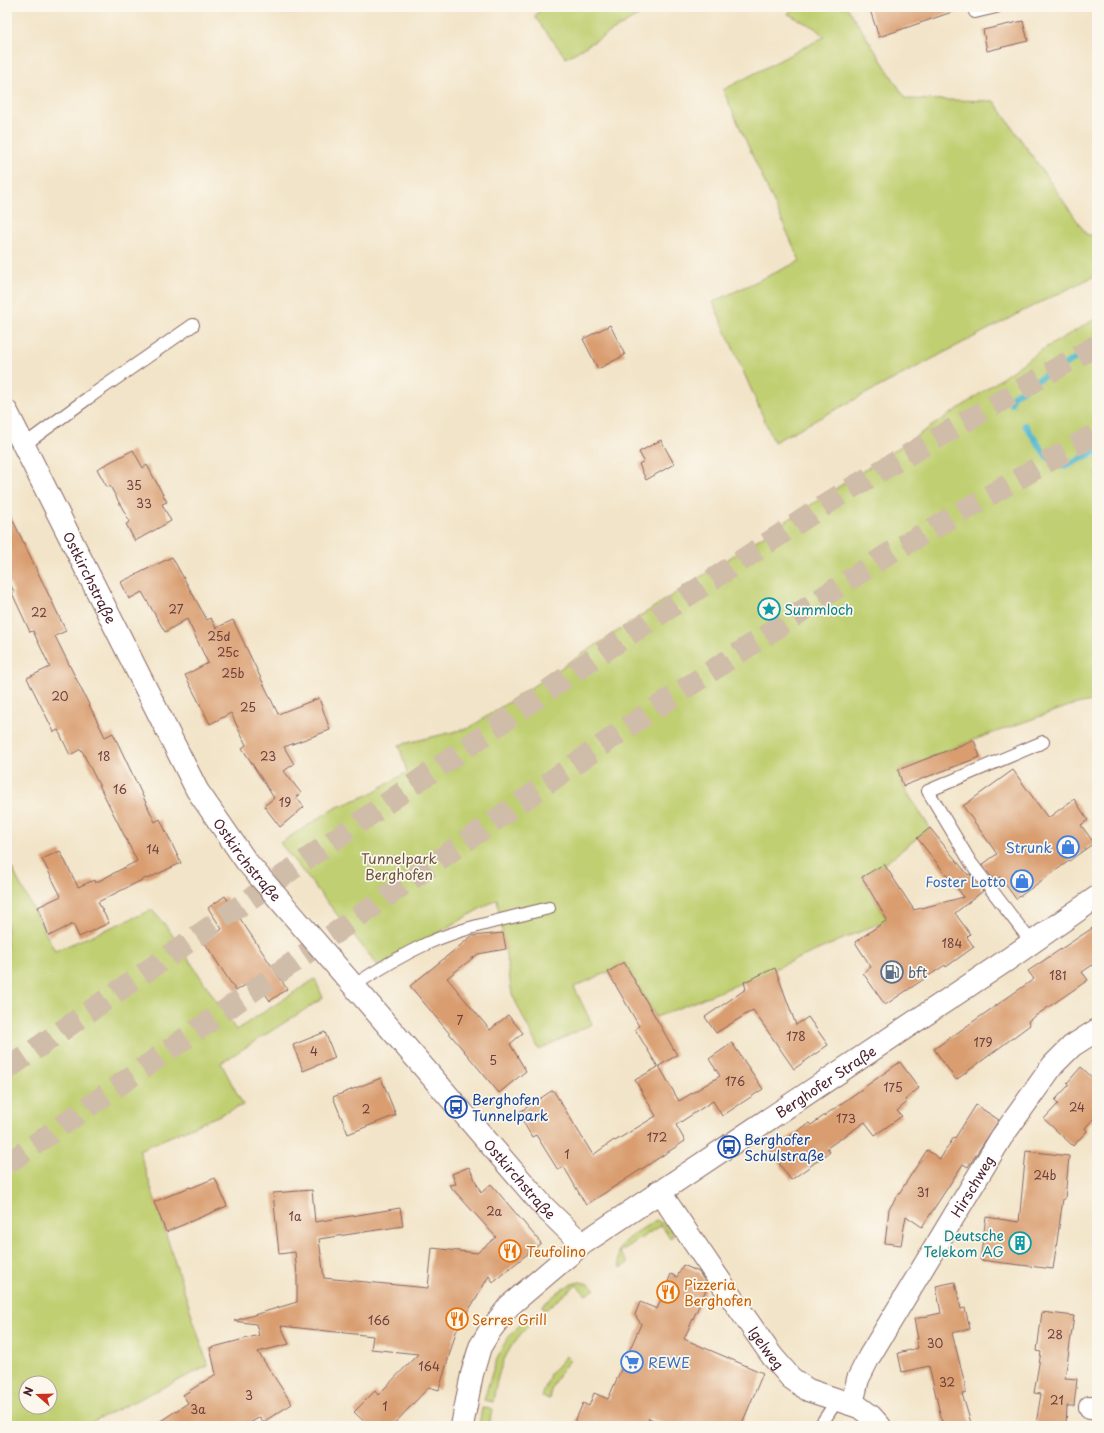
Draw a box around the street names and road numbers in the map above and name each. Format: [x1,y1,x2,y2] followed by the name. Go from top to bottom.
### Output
[58,528,122,627] street label: Ostkirchstraße
[209,813,287,906] street label: Ostkirchstraße
[771,1040,880,1123] street label: Berghofer Straße
[479,1134,561,1224] street label: Ostkirchstraße
[945,1151,999,1221] street label: Hirschweg
[744,1322,789,1374] street label: Igelweg

